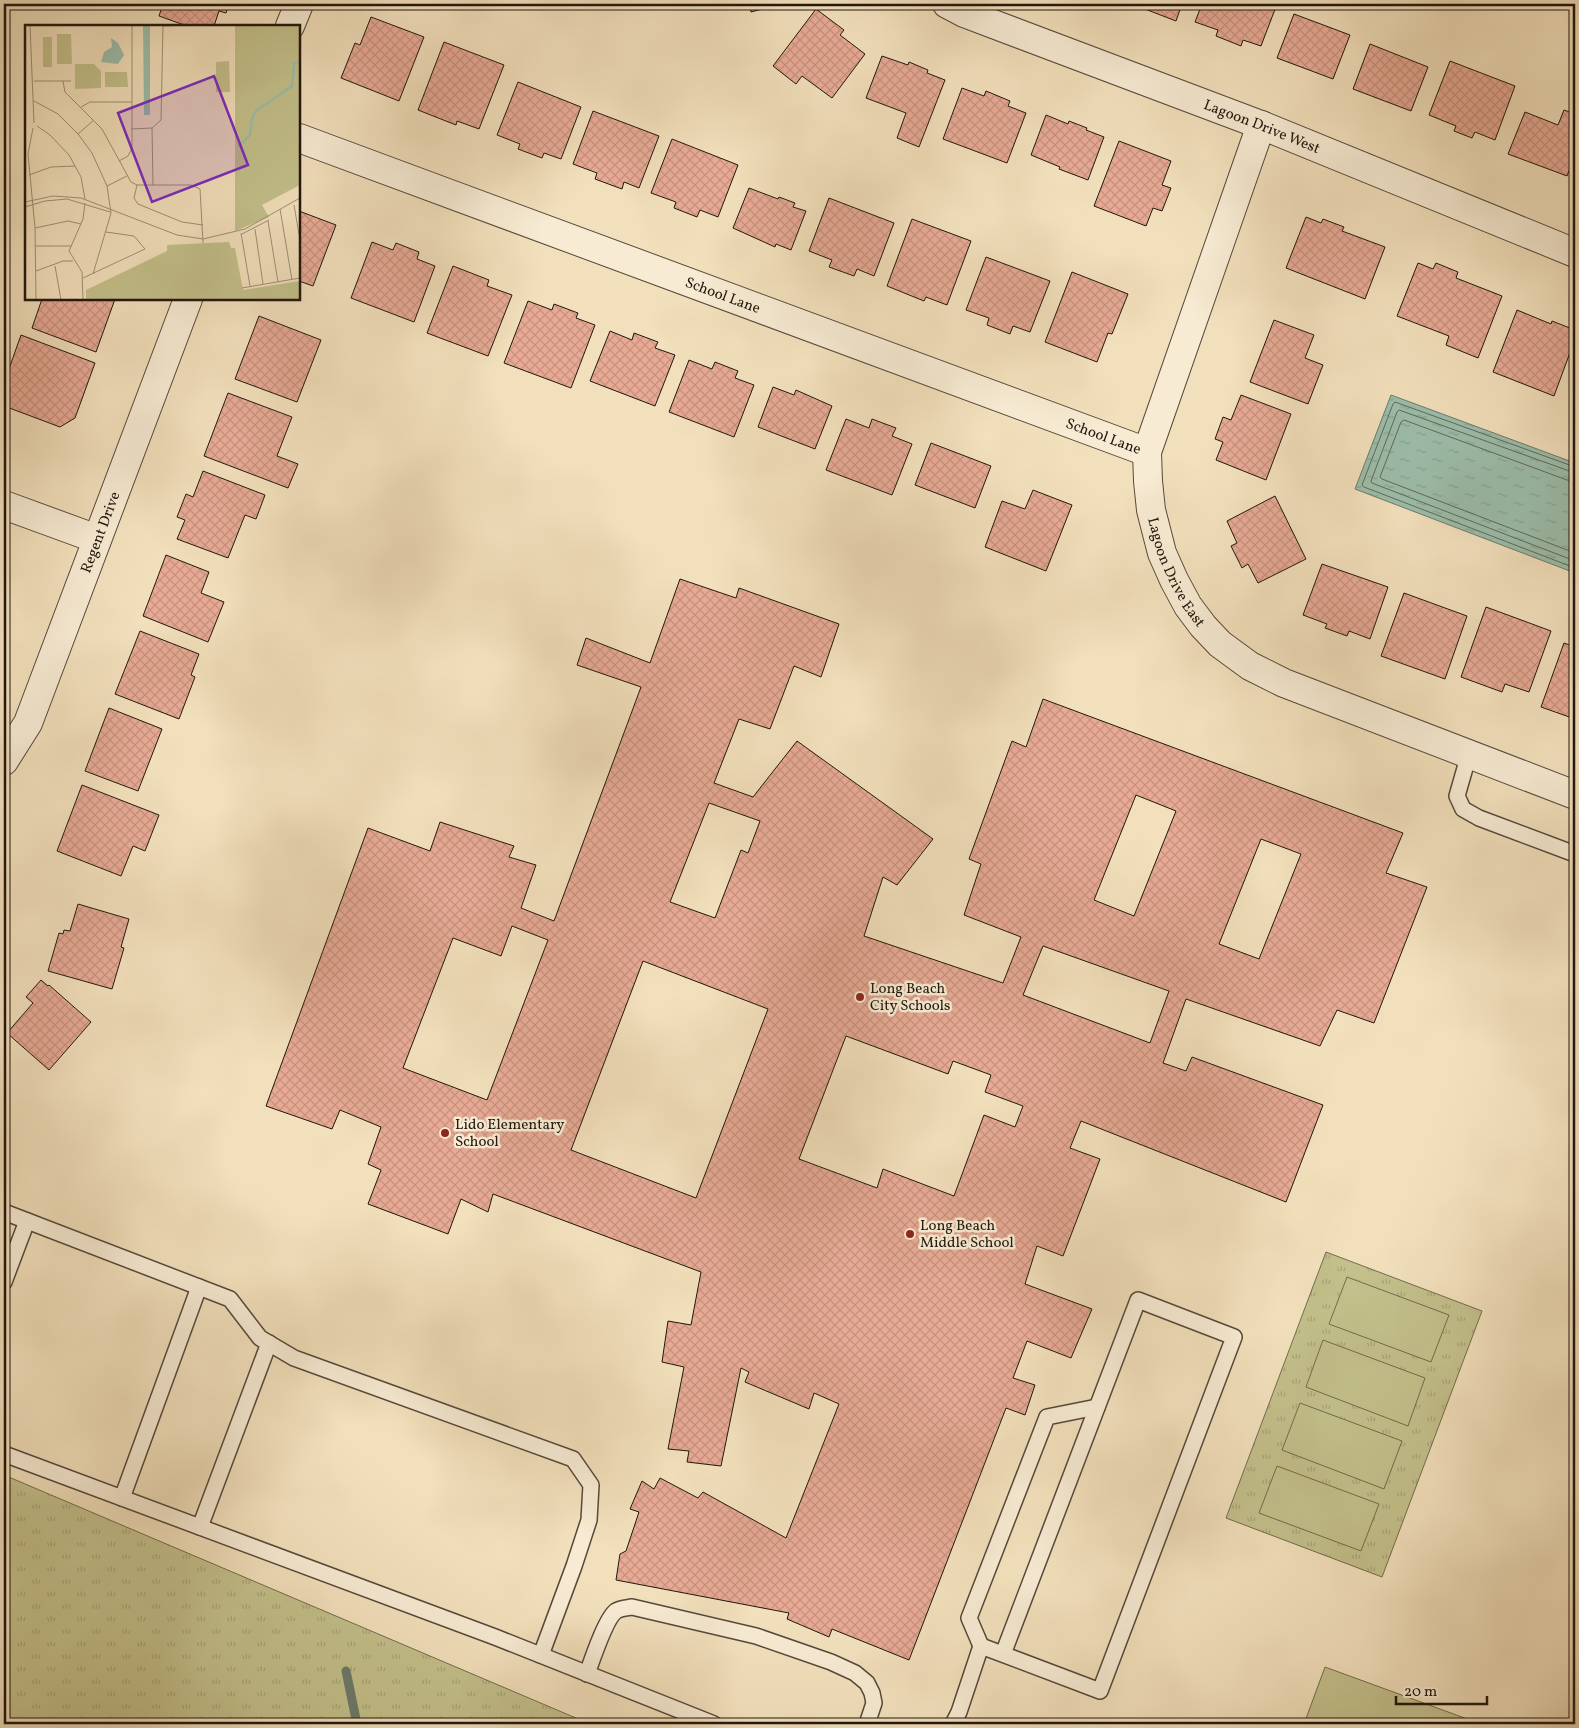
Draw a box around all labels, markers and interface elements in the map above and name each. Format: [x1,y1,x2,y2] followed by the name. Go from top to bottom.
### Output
[25,25,300,300] inset map
[1200,95,1323,160] street label: Lagoon Drive West
[682,273,763,320] street label: School Lane
[1062,414,1144,461] street label: School Lane
[76,489,126,576] street label: Regent Drive
[1141,515,1209,632] street label: Lagoon Drive East
[870,979,951,1017] place label: Long Beach City Schools
[854,991,866,1003] marker: Long Beach City Schools
[455,1115,564,1153] place label: Lido Elementary School
[439,1127,451,1139] marker: Lido Elementary School
[920,1216,1014,1254] place label: Long Beach Middle School
[904,1228,916,1240] marker: Long Beach Middle School
[1396,1673,1488,1705] scale bar
[1404,1682,1437,1703] text: 20 m

